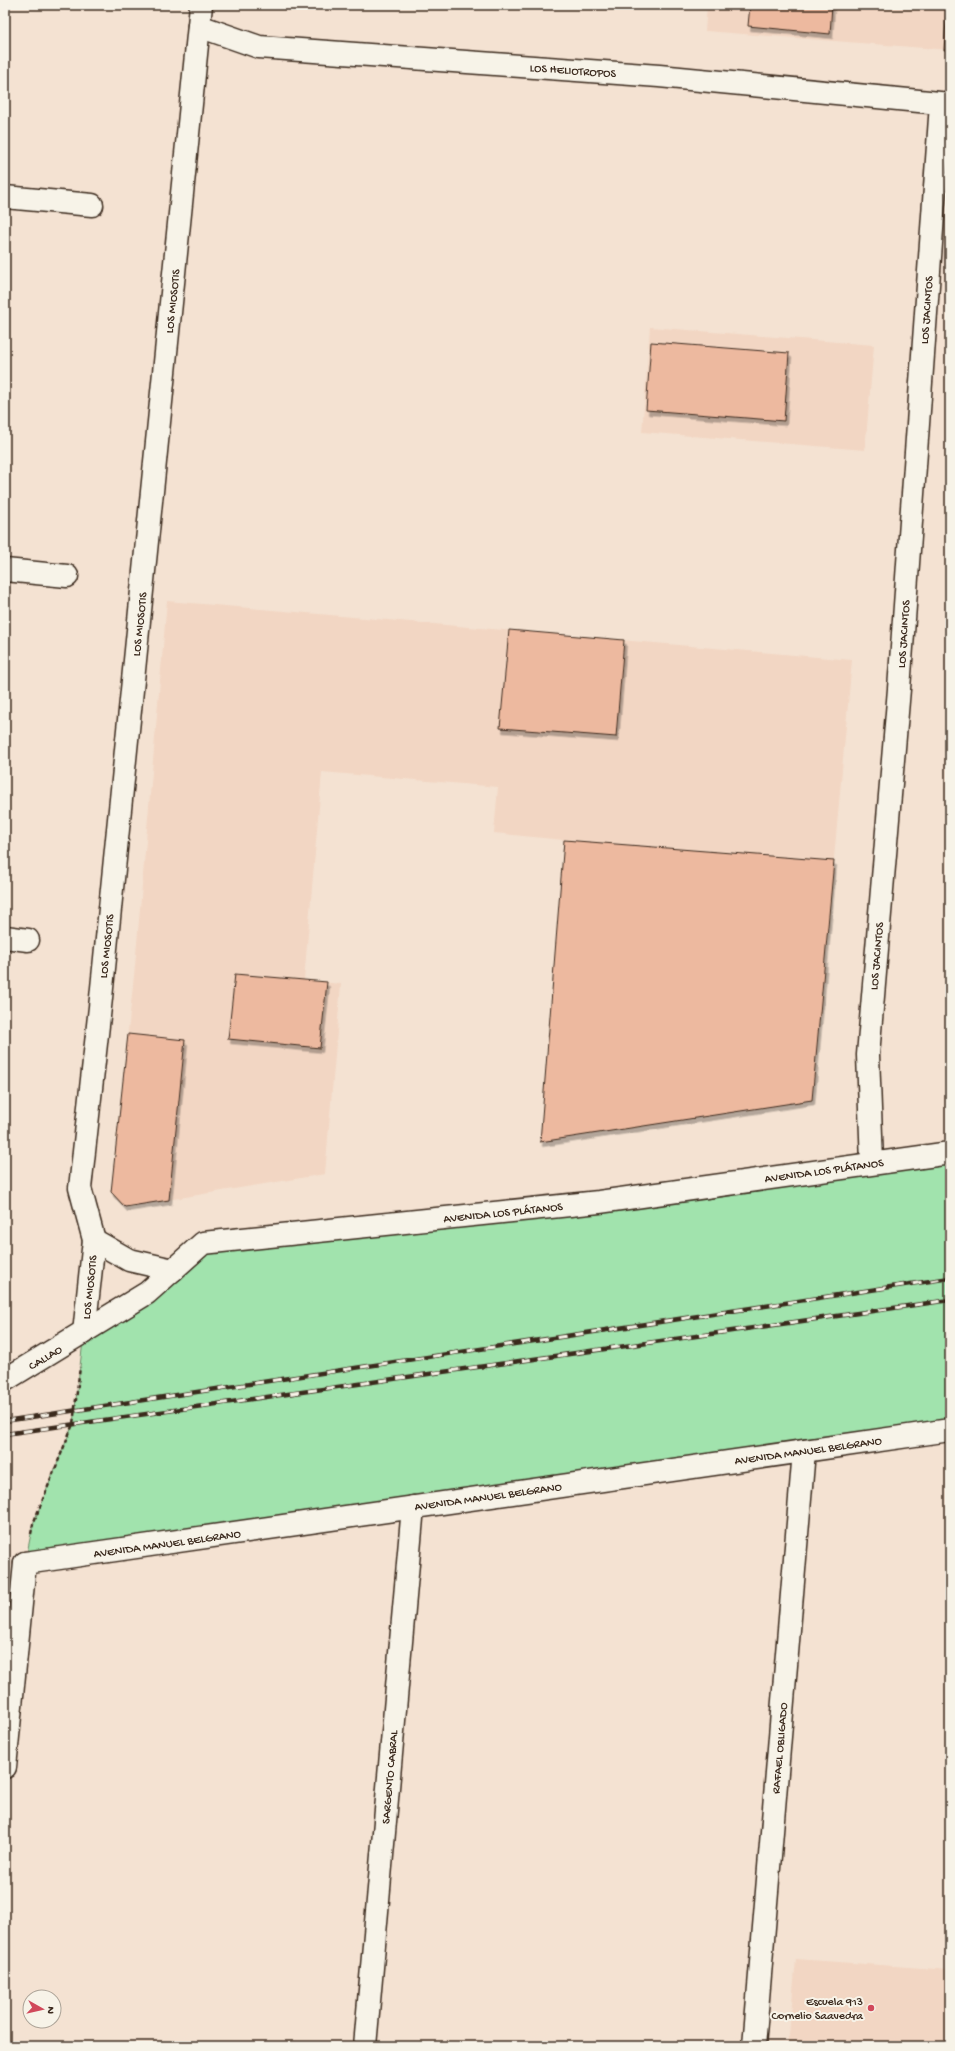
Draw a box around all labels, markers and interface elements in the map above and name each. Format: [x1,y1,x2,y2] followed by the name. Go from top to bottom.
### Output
[529,62,617,82] street label: LOS HELIOTROPOS
[164,268,184,334] street label: LOS MIOSOTIS
[919,275,937,345] street label: LOS JACINTOS
[131,591,151,657] street label: LOS MIOSOTIS
[896,599,914,669] street label: LOS JACINTOS
[98,913,118,979] street label: LOS MIOSOTIS
[868,921,888,991] street label: LOS JACINTOS
[764,1157,885,1187] street label: AVENIDA LOS PLÁTANOS
[443,1201,564,1227] street label: AVENIDA LOS PLÁTANOS
[81,1254,101,1320] street label: LOS MIOSOTIS
[27,1343,65,1374] street label: CALLAO
[734,1435,883,1469] street label: AVENIDA MANUEL BELGRANO
[414,1481,563,1515] street label: AVENIDA MANUEL BELGRANO
[93,1528,242,1562] street label: AVENIDA MANUEL BELGRANO
[770,1702,792,1794] street label: RAFAEL OBLIGADO
[380,1729,402,1825] street label: SARGENTO CABRAL
[22,1989,62,2029] north arrow
[771,1996,863,2024] place label: Escuela 913 Cornelio Saavedra
[866,2003,876,2013] marker: Escuela 913 Cornelio Saavedra
[43,2006,56,2015] text: N

